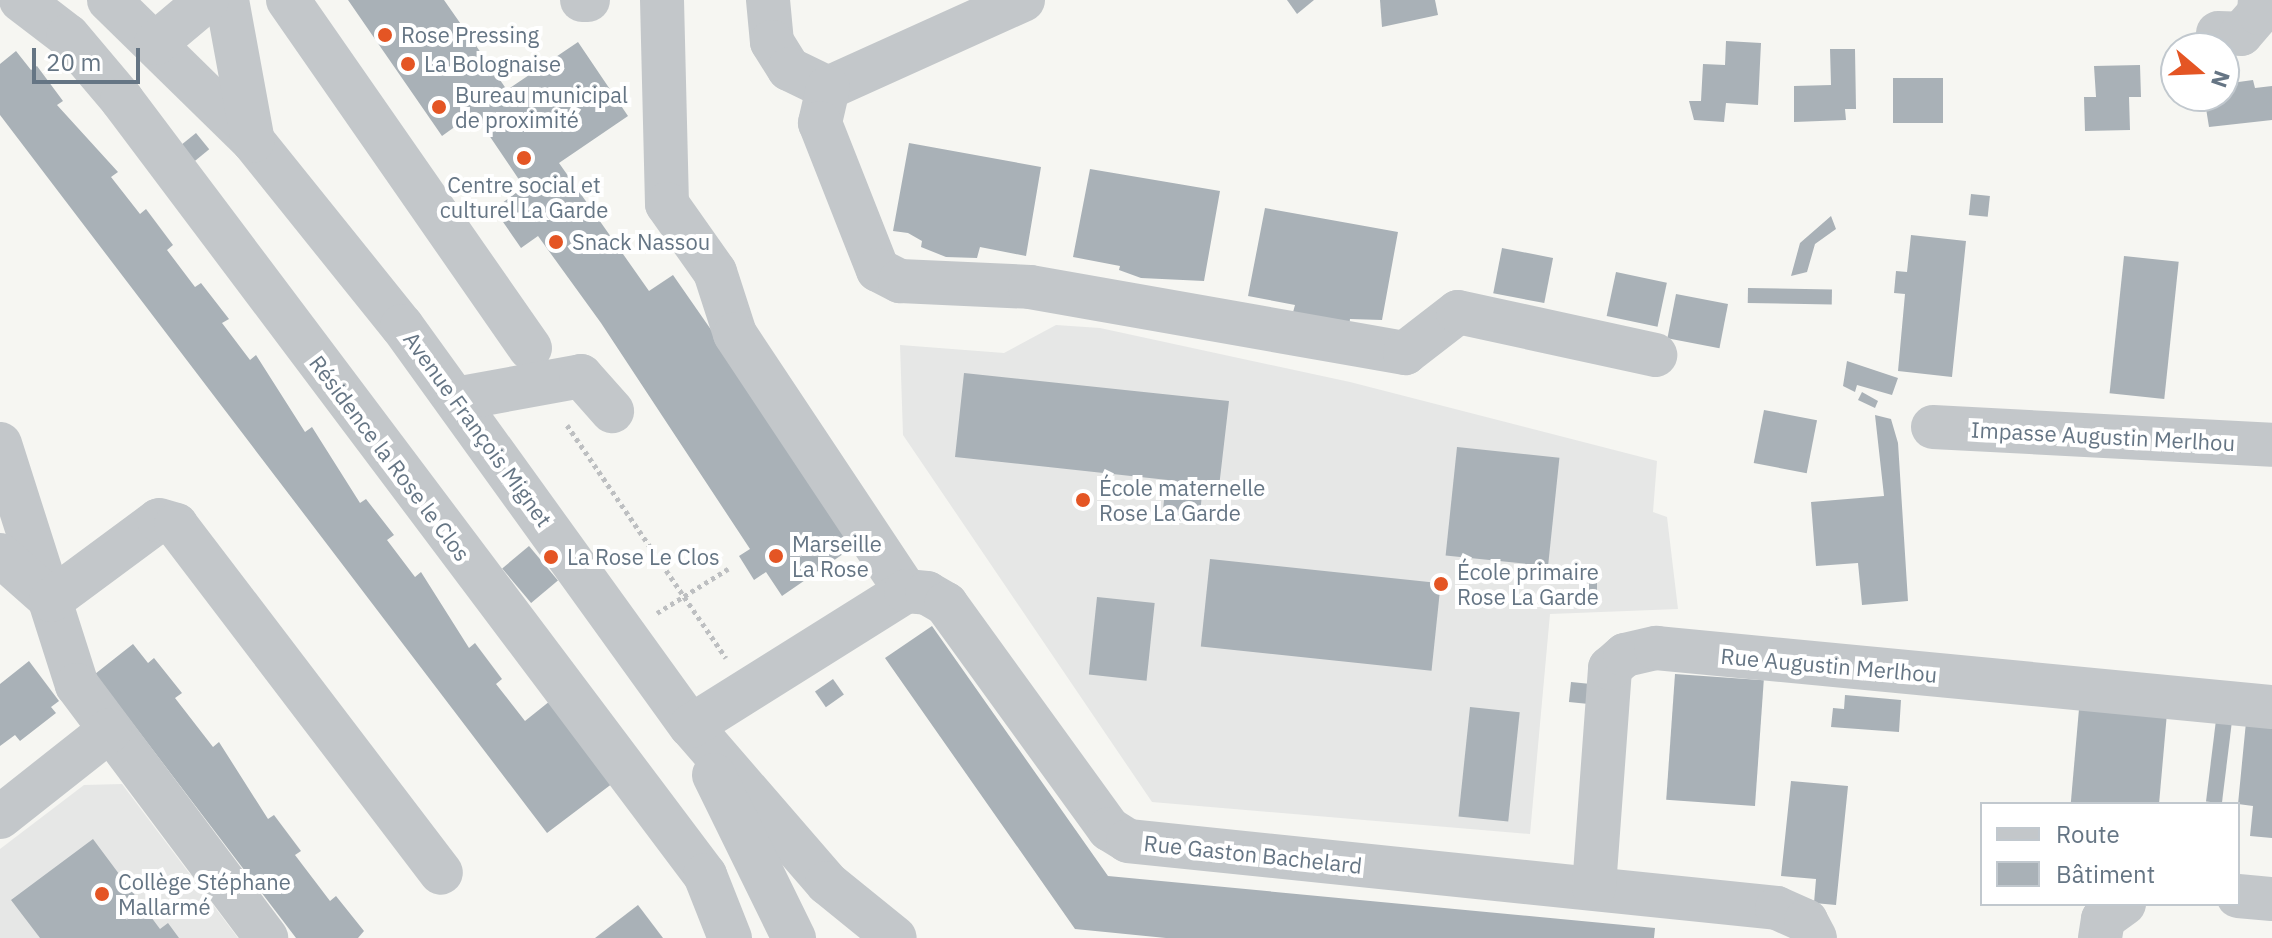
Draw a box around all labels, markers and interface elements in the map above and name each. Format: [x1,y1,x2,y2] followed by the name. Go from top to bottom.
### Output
[401,22,539,48] place label: Rose Pressing
[376,26,394,44] marker: Rose Pressing
[36,32,144,82] scale bar
[2160,32,2240,112] north arrow
[46,46,101,78] text: 20 m
[424,51,561,77] place label: La Bolognaise
[399,55,417,73] marker: La Bolognaise
[2205,67,2238,92] text: N
[455,81,628,132] place label: Bureau municipal de proximité
[430,98,448,116] marker: Bureau municipal de proximité
[515,149,533,167] marker: Centre social et culturel La Garde
[440,171,608,222] place label: Centre social et culturel La Garde
[572,229,710,255] place label: Snack Nassou
[547,233,565,251] marker: Snack Nassou
[398,326,558,532] street label: Avenue François Mignet
[304,350,476,566] street label: Résidence la Rose le Clos
[1970,416,2236,456] street label: Impasse Augustin Merlhou
[1099,474,1265,526] place label: École maternelle Rose La Garde
[1074,491,1092,509] marker: École maternelle Rose La Garde
[792,530,882,582] place label: Marseille La Rose
[567,544,720,570] place label: La Rose Le Clos
[767,547,785,565] marker: Marseille La Rose
[542,548,560,566] marker: La Rose Le Clos
[1457,558,1599,610] place label: École primaire Rose La Garde
[1432,575,1450,593] marker: École primaire Rose La Garde
[1720,642,1938,688] street label: Rue Augustin Merlhou
[1980,802,2240,906] legend
[2056,818,2120,850] text: Route
[1143,829,1363,879] street label: Rue Gaston Bachelard
[2056,858,2155,890] text: Bâtiment
[118,868,291,920] place label: Collège Stéphane Mallarmé
[93,885,111,903] marker: Collège Stéphane Mallarmé

